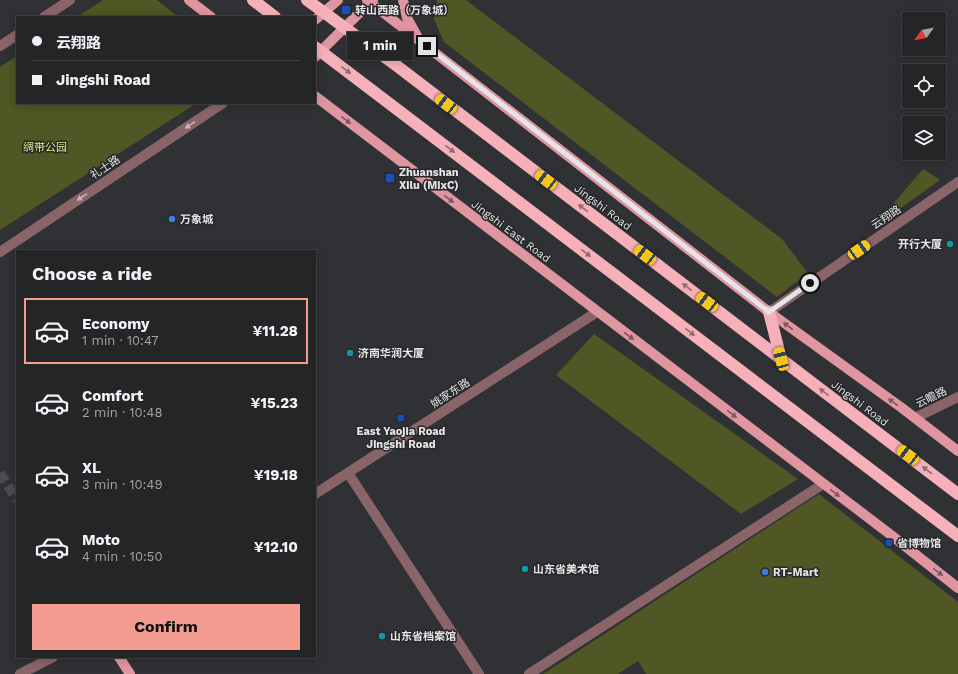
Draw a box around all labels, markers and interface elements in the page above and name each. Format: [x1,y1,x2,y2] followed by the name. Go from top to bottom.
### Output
[340,4,352,16] marker: 转山西路（万象城）
[355,4,454,17] place label: 转山西路（万象城）
[902,12,946,56] north arrow
[902,12,946,160] map controls
[347,32,413,60] callout: 1 min
[56,34,101,52] text: 云翔路
[418,37,436,55] route end
[363,38,397,53] text: 1 min
[902,64,946,108] button: locate
[341,66,352,74] one-way arrow
[56,71,150,89] text: Jingshi Road
[433,92,459,116] car
[341,116,351,124] one-way arrow
[902,116,946,160] button: layers
[185,121,195,129] one-way arrow
[23,141,67,154] park label: 绸带公园
[444,145,455,153] one-way arrow
[88,153,123,182] street label: 礼士路
[399,166,459,192] place label: Zhuanshan Xilu (MixC)
[533,168,559,192] car
[384,172,396,184] marker: Zhuanshan Xilu (MixC)
[572,182,634,233] street label: Jingshi Road
[77,193,87,201] one-way arrow
[444,195,455,203] one-way arrow
[469,198,553,265] street label: Jingshi East Road
[869,203,904,232] street label: 云翔路
[578,204,589,213] one-way arrow
[180,213,214,226] place label: 万象城
[167,214,177,224] marker: 万象城
[846,238,872,262] car
[898,238,942,251] place label: 开行大厦
[945,239,955,249] marker: 开行大厦
[632,243,658,267] car
[581,249,592,257] one-way arrow
[32,263,152,284] text: Choose a ride
[801,274,819,292] route start
[681,283,692,292] one-way arrow
[694,290,720,314] car
[34,313,70,349] icon: car
[82,315,149,333] text: Economy
[252,322,298,340] text: ¥11.28
[783,322,794,330] one-way arrow
[684,328,695,336] one-way arrow
[623,331,634,340] one-way arrow
[82,333,159,348] text: 1 min · 10:47
[772,346,790,372] car
[358,347,424,360] place label: 济南华润大厦
[345,348,355,358] marker: 济南华润大厦
[428,376,472,411] street label: 姚家东路
[829,378,891,429] street label: Jingshi Road
[914,384,949,411] street label: 云瞻路
[34,385,70,421] icon: car
[82,387,143,405] text: Comfort
[818,387,829,396] one-way arrow
[251,394,298,412] text: ¥15.23
[888,398,899,406] one-way arrow
[82,405,162,420] text: 2 min · 10:48
[727,410,737,418] one-way arrow
[396,413,406,423] marker: East Yaojia Road Jingshi Road
[357,425,446,451] place label: East Yaojia Road Jingshi Road
[895,443,921,467] car
[34,457,70,493] icon: car
[82,459,101,477] text: XL
[254,466,298,484] text: ¥19.18
[922,467,932,475] one-way arrow
[82,477,162,492] text: 3 min · 10:49
[830,489,841,497] one-way arrow
[34,529,70,565] icon: car
[82,531,120,549] text: Moto
[897,537,941,550] place label: 省博物馆
[254,538,298,556] text: ¥12.10
[884,538,894,548] marker: 省博物馆
[82,549,162,564] text: 4 min · 10:50
[533,563,599,576] place label: 山东省美术馆
[520,564,530,574] marker: 山东省美术馆
[773,566,818,579] place label: RT-Mart
[760,567,770,577] marker: RT-Mart
[933,568,944,577] one-way arrow
[32,604,300,650] button: Confirm
[390,630,456,643] place label: 山东省档案馆
[377,631,387,641] marker: 山东省档案馆

